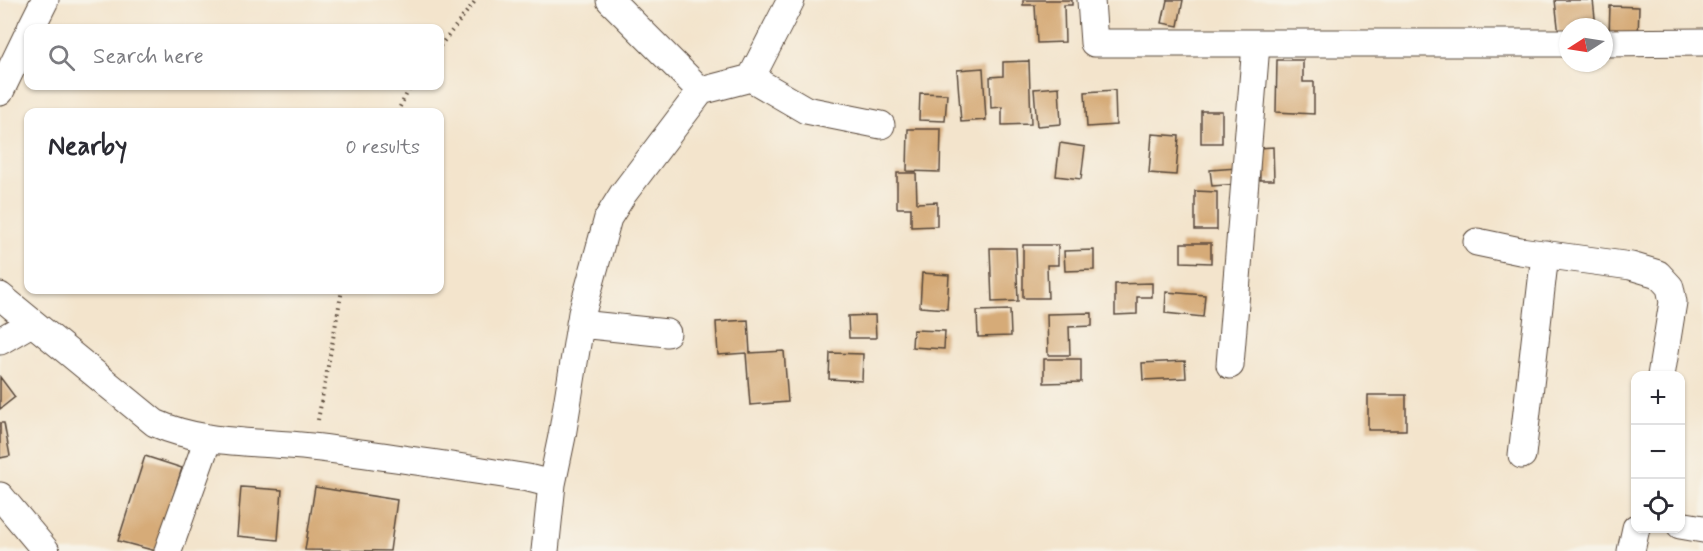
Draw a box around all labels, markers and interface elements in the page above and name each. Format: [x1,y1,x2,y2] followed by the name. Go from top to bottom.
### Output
[1559,18,1613,72] north arrow
[24,24,444,90] search box
[45,41,78,74] icon: search
[93,43,204,71] text: Search here
[48,130,127,164] text: Nearby
[346,134,420,161] text: 0 results
[1631,371,1685,533] map controls
[1631,371,1685,425] button: +
[1631,425,1685,479] button: −
[1631,479,1685,533] button: locate

